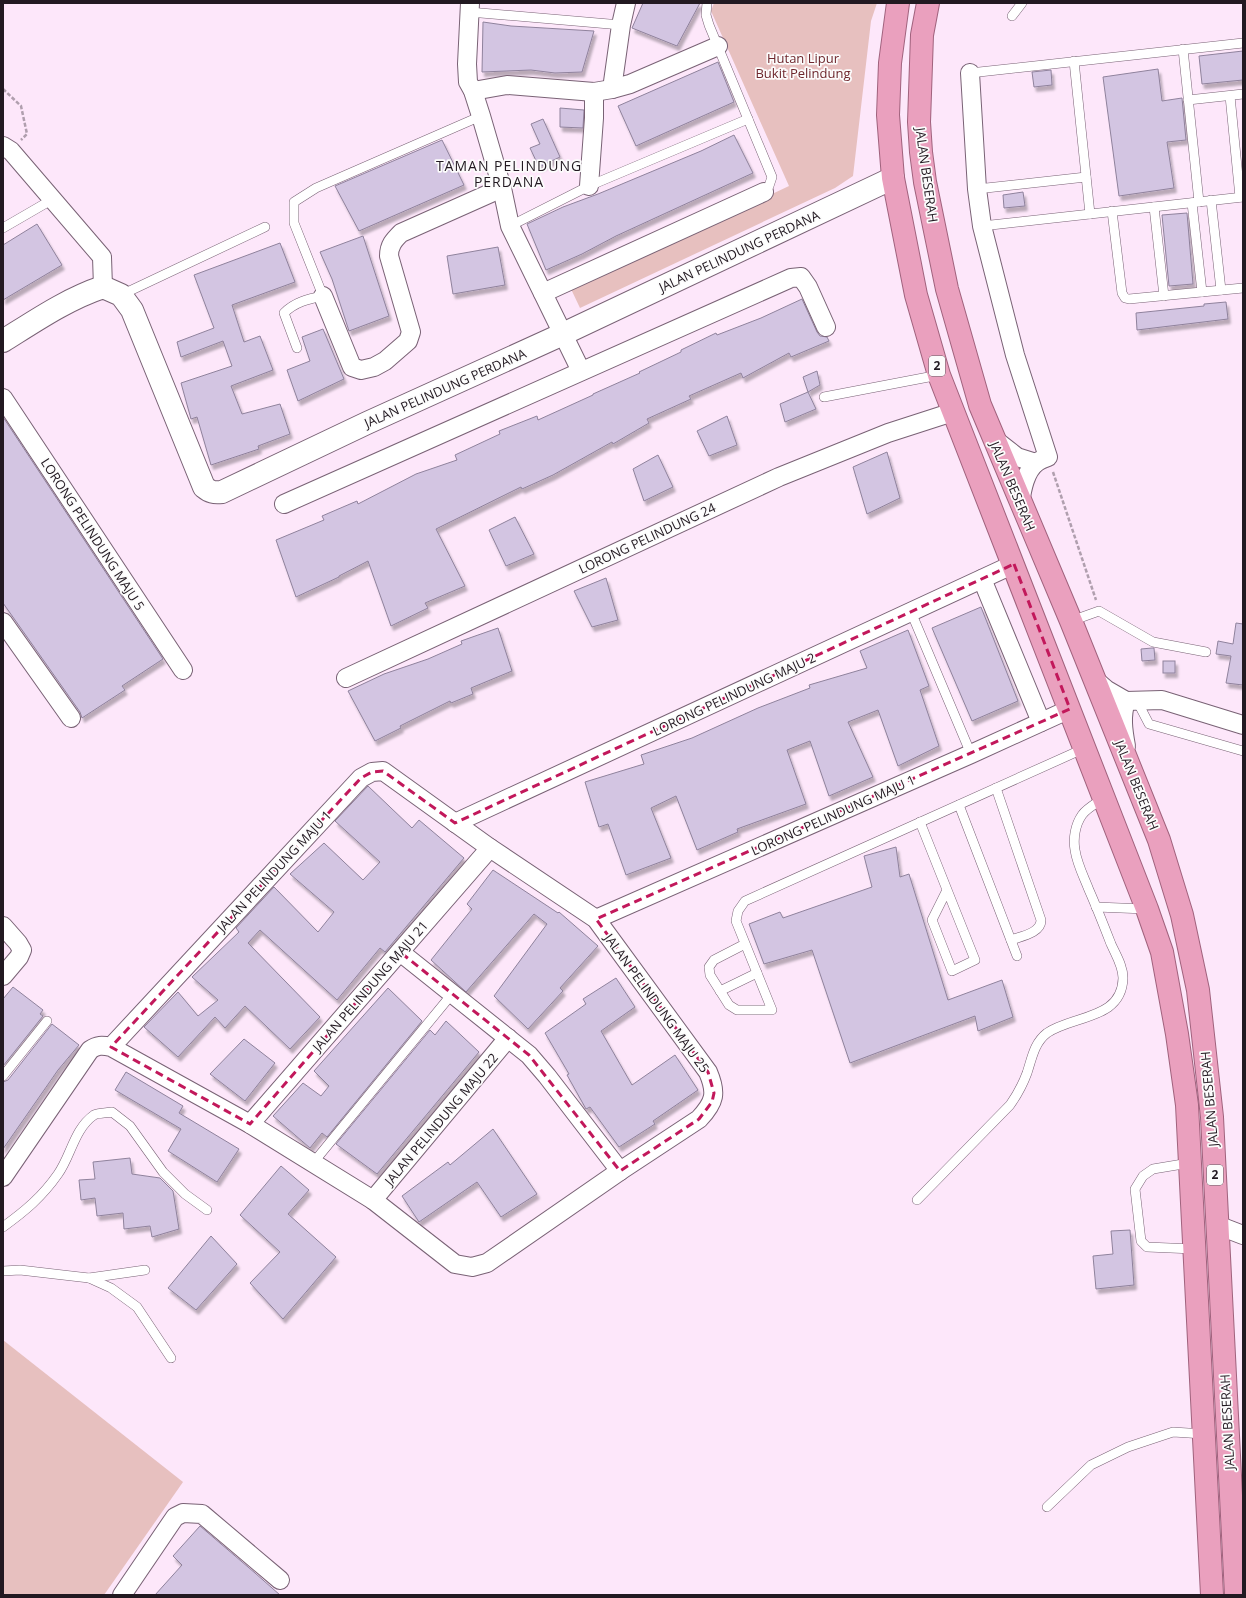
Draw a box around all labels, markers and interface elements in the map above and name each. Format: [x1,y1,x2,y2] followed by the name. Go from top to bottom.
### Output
[755,49,851,82] park label: Hutan Lipur Bukit Pelindung
[911,124,943,224] street label: JALAN BESERAH
[436,156,582,191] district label: TAMAN PELINDUNG PERDANA
[654,205,823,297] street label: JALAN PELINDUNG PERDANA
[359,344,529,433] street label: JALAN PELINDUNG PERDANA
[929,356,945,376] road number: 2
[985,437,1040,534] street label: JALAN BESERAH
[37,454,149,614] street label: LORONG PELINDUNG MAJU 5
[576,498,719,578] street label: LORONG PELINDUNG 24
[649,648,819,740] street label: LORONG PELINDUNG MAJU 2
[1110,735,1163,833] street label: JALAN BESERAH
[748,771,918,859] street label: LORONG PELINDUNG MAJU 1
[211,806,335,937] street label: JALAN PELINDUNG MAJU 1
[307,917,432,1057] street label: JALAN PELINDUNG MAJU 21
[599,928,714,1076] street label: JALAN PELINDUNG MAJU 25
[379,1049,502,1191] street label: JALAN PELINDUNG MAJU 22
[1196,1051,1222,1149] street label: JALAN BESERAH
[1207,1165,1223,1185] road number: 2
[1216,1374,1239,1472] street label: JALAN BESERAH

